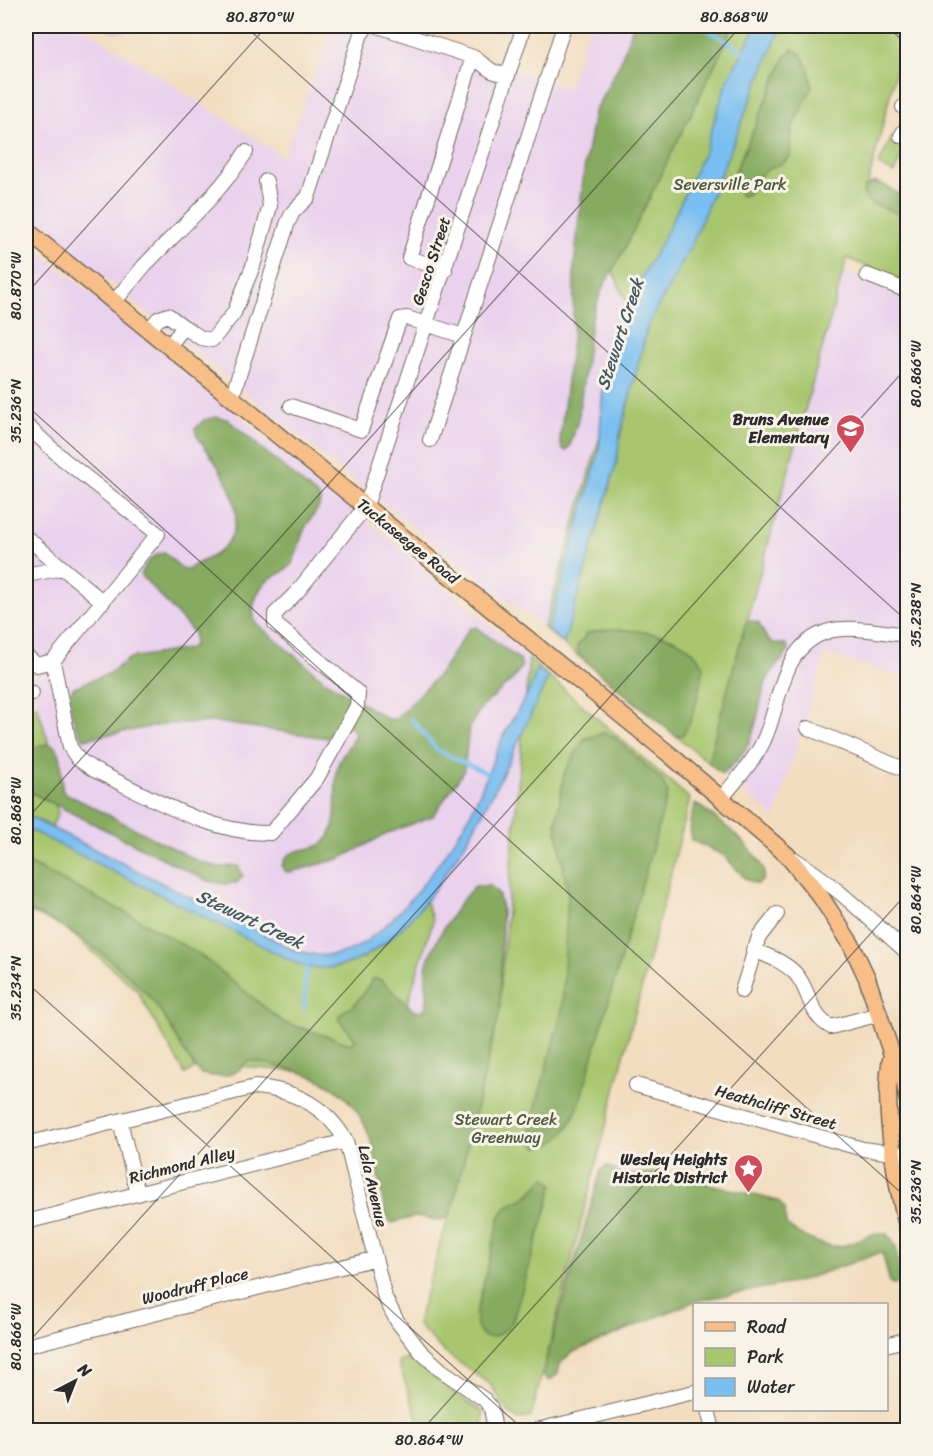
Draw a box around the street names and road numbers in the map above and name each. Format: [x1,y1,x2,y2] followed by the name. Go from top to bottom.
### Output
[403,213,459,309] street label: Gesco Street
[350,490,467,593] street label: Tuckaseegee Road
[712,1076,840,1138] street label: Heathcliff Street
[126,1138,239,1192] street label: Richmond Alley
[349,1142,397,1230] street label: Lela Avenue
[139,1259,251,1313] street label: Woodruff Place

